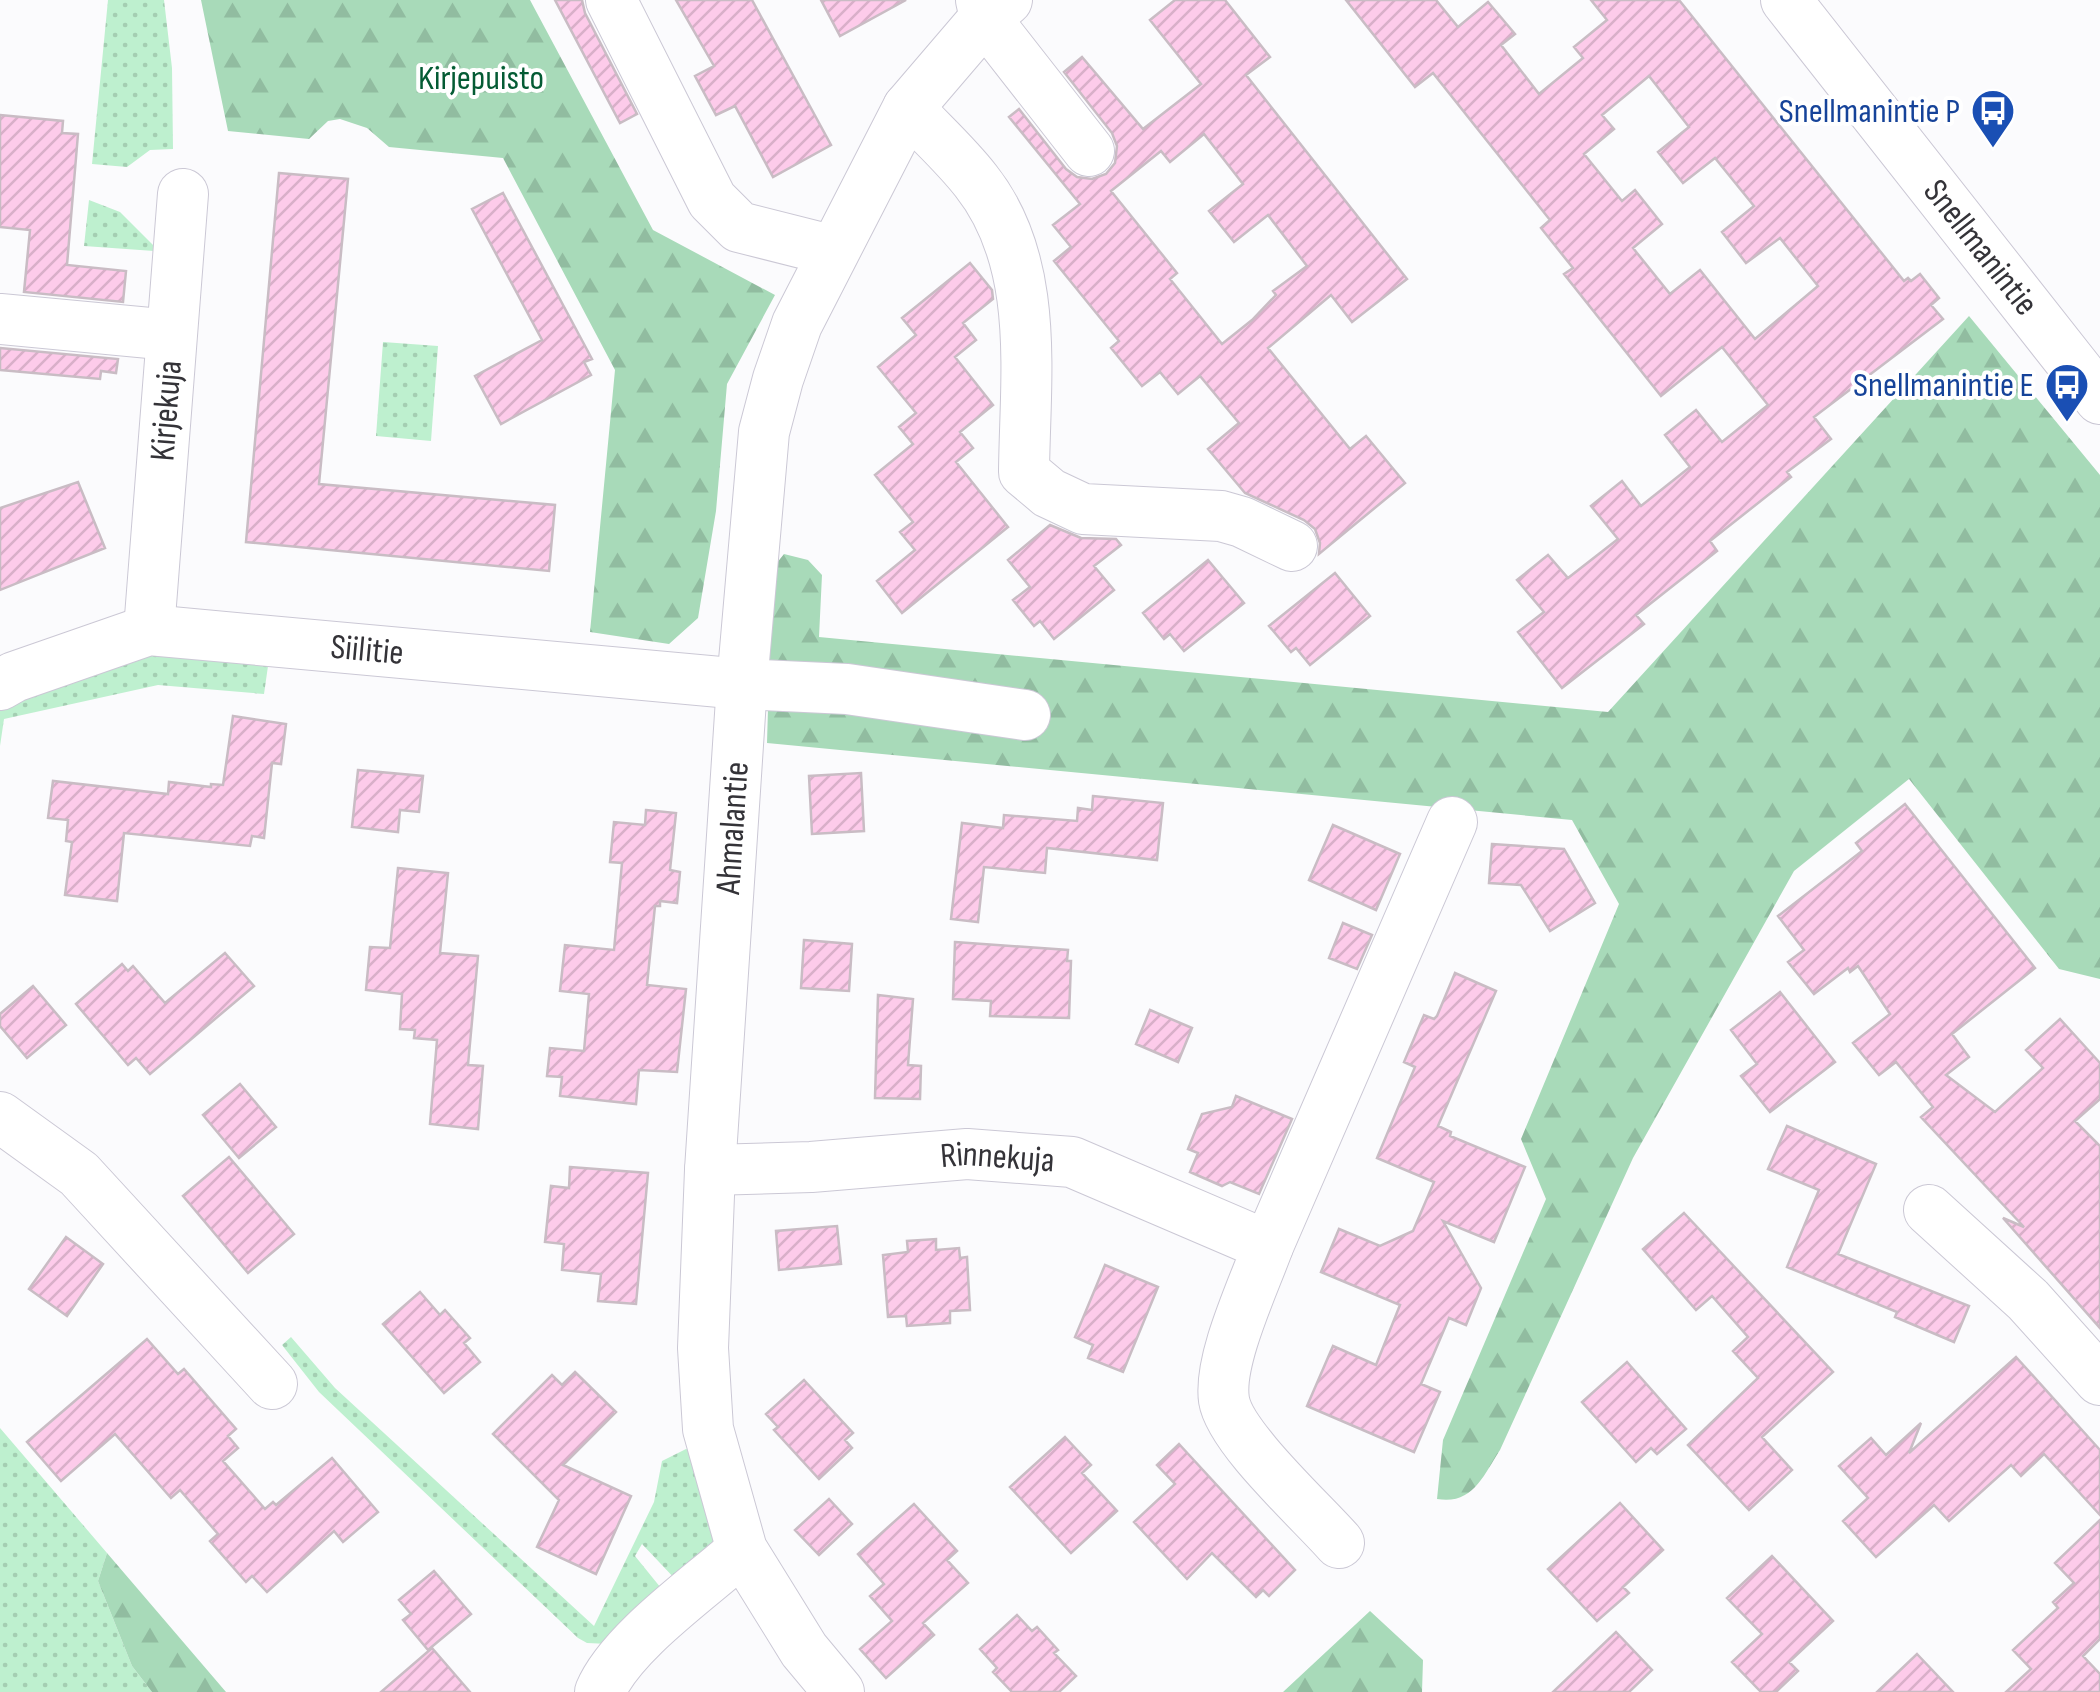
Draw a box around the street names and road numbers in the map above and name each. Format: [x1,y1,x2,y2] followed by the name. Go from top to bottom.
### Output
[1914,171,2048,324] street label: Snellmanintie
[141,359,191,462] street label: Kirjekuja
[329,625,405,675] street label: Siilitie
[707,760,758,897] street label: Ahmalantie
[938,1132,1056,1182] street label: Rinnekuja

